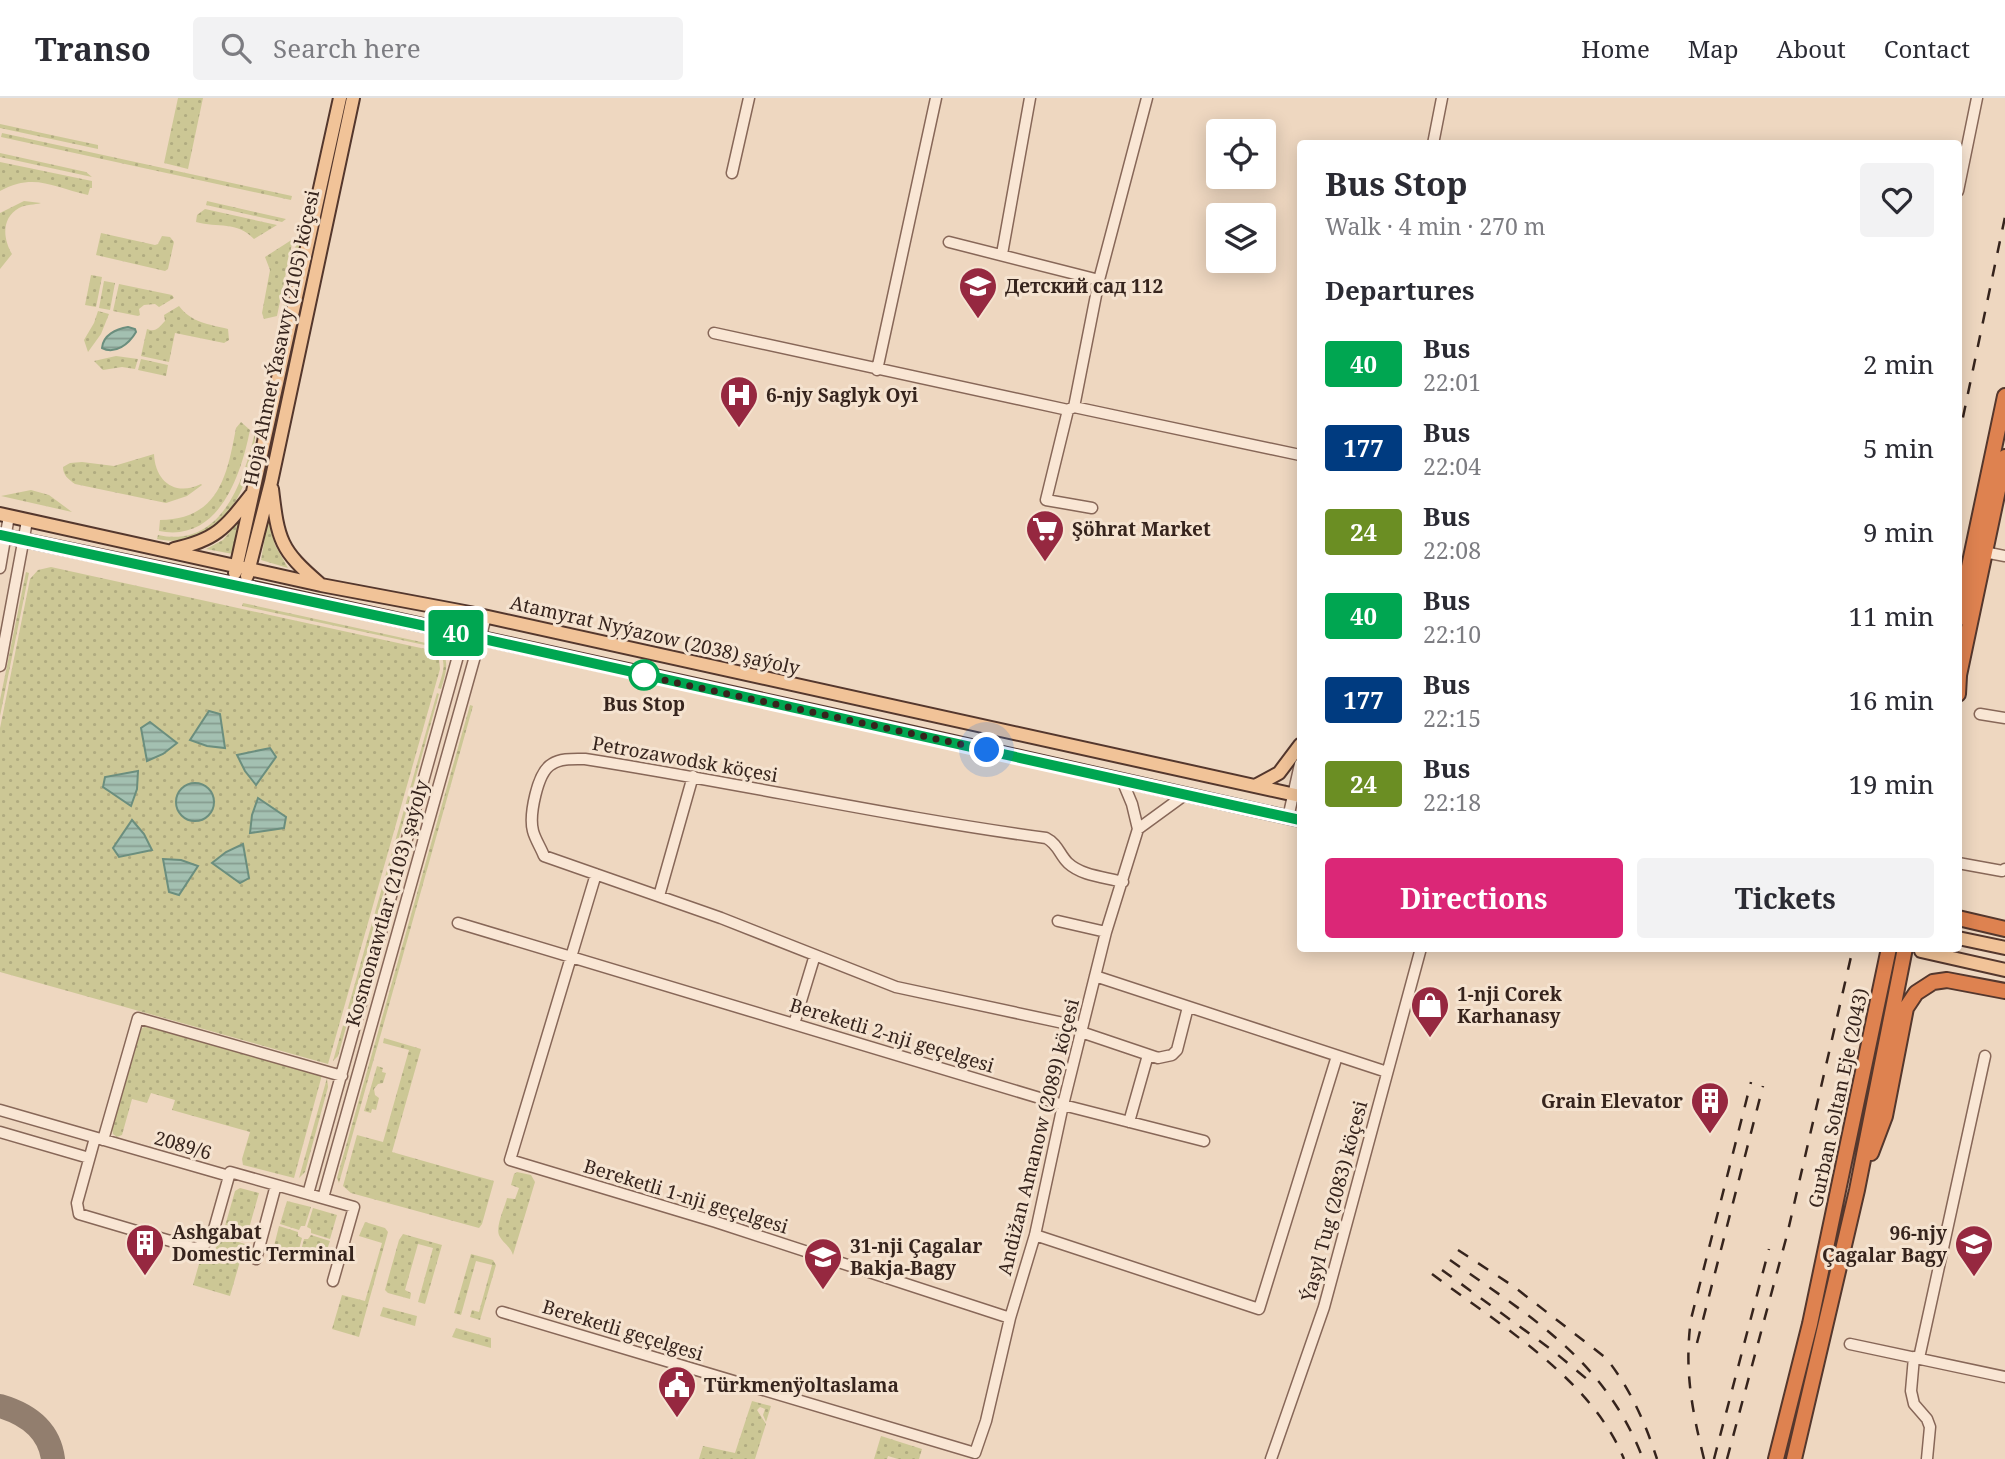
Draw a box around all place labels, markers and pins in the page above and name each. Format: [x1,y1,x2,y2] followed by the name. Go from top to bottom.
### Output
[957,265,999,320] school or university icon: Детский сад 112
[1005,273,1163,299] place label: Детский сад 112
[718,374,760,429] hospital icon: 6-njy Saglyk Oyi
[766,382,919,408] place label: 6-njy Saglyk Oyi
[1024,508,1066,563] supermarket icon: Şöhrat Market
[1072,516,1211,542] place label: Şöhrat Market
[629,660,659,690] marker: Bus Stop
[603,691,685,717] place label: Bus Stop
[1457,981,1563,1029] place label: 1-nji Corek Karhanasy
[1409,984,1451,1039] shop icon: 1-nji Corek Karhanasy
[1689,1080,1731,1135] building icon: Grain Elevator
[1541,1088,1683,1114] place label: Grain Elevator
[172,1219,355,1267] place label: Ashgabat Domestic Terminal
[1822,1220,1947,1268] place label: 96-njy Çagalar Bagy
[124,1222,166,1277] building icon: Ashgabat Domestic Terminal
[1953,1223,1995,1278] school or university icon: 96-njy Çagalar Bagy
[850,1233,982,1281] place label: 31-nji Çagalar Bakja-Bagy
[802,1236,844,1291] school or university icon: 31-nji Çagalar Bakja-Bagy
[656,1364,698,1419] public building icon: Türkmenÿoltaslama
[704,1372,899,1398] place label: Türkmenÿoltaslama

